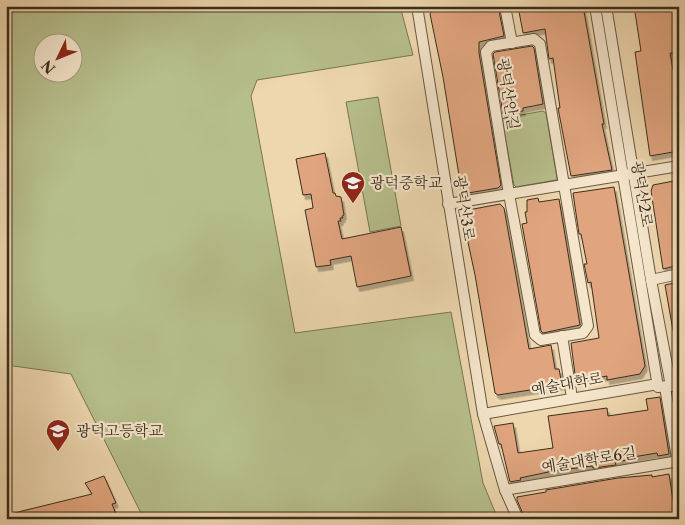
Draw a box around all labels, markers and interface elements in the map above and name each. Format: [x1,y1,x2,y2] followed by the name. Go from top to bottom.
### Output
[32,32,82,82] north arrow
[38,56,59,77] text: N
[493,57,524,131] street label: 광덕산안길
[628,160,657,229] street label: 광덕산2로
[340,170,366,204] school or university icon: 광덕중학교
[370,173,443,192] place label: 광덕중학교
[450,174,479,243] street label: 광덕산3로
[530,368,605,399] street label: 예술대학로
[45,418,71,452] school or university icon: 광덕고등학교
[76,421,163,440] place label: 광덕고등학교
[540,443,638,476] street label: 예술대학로6길

